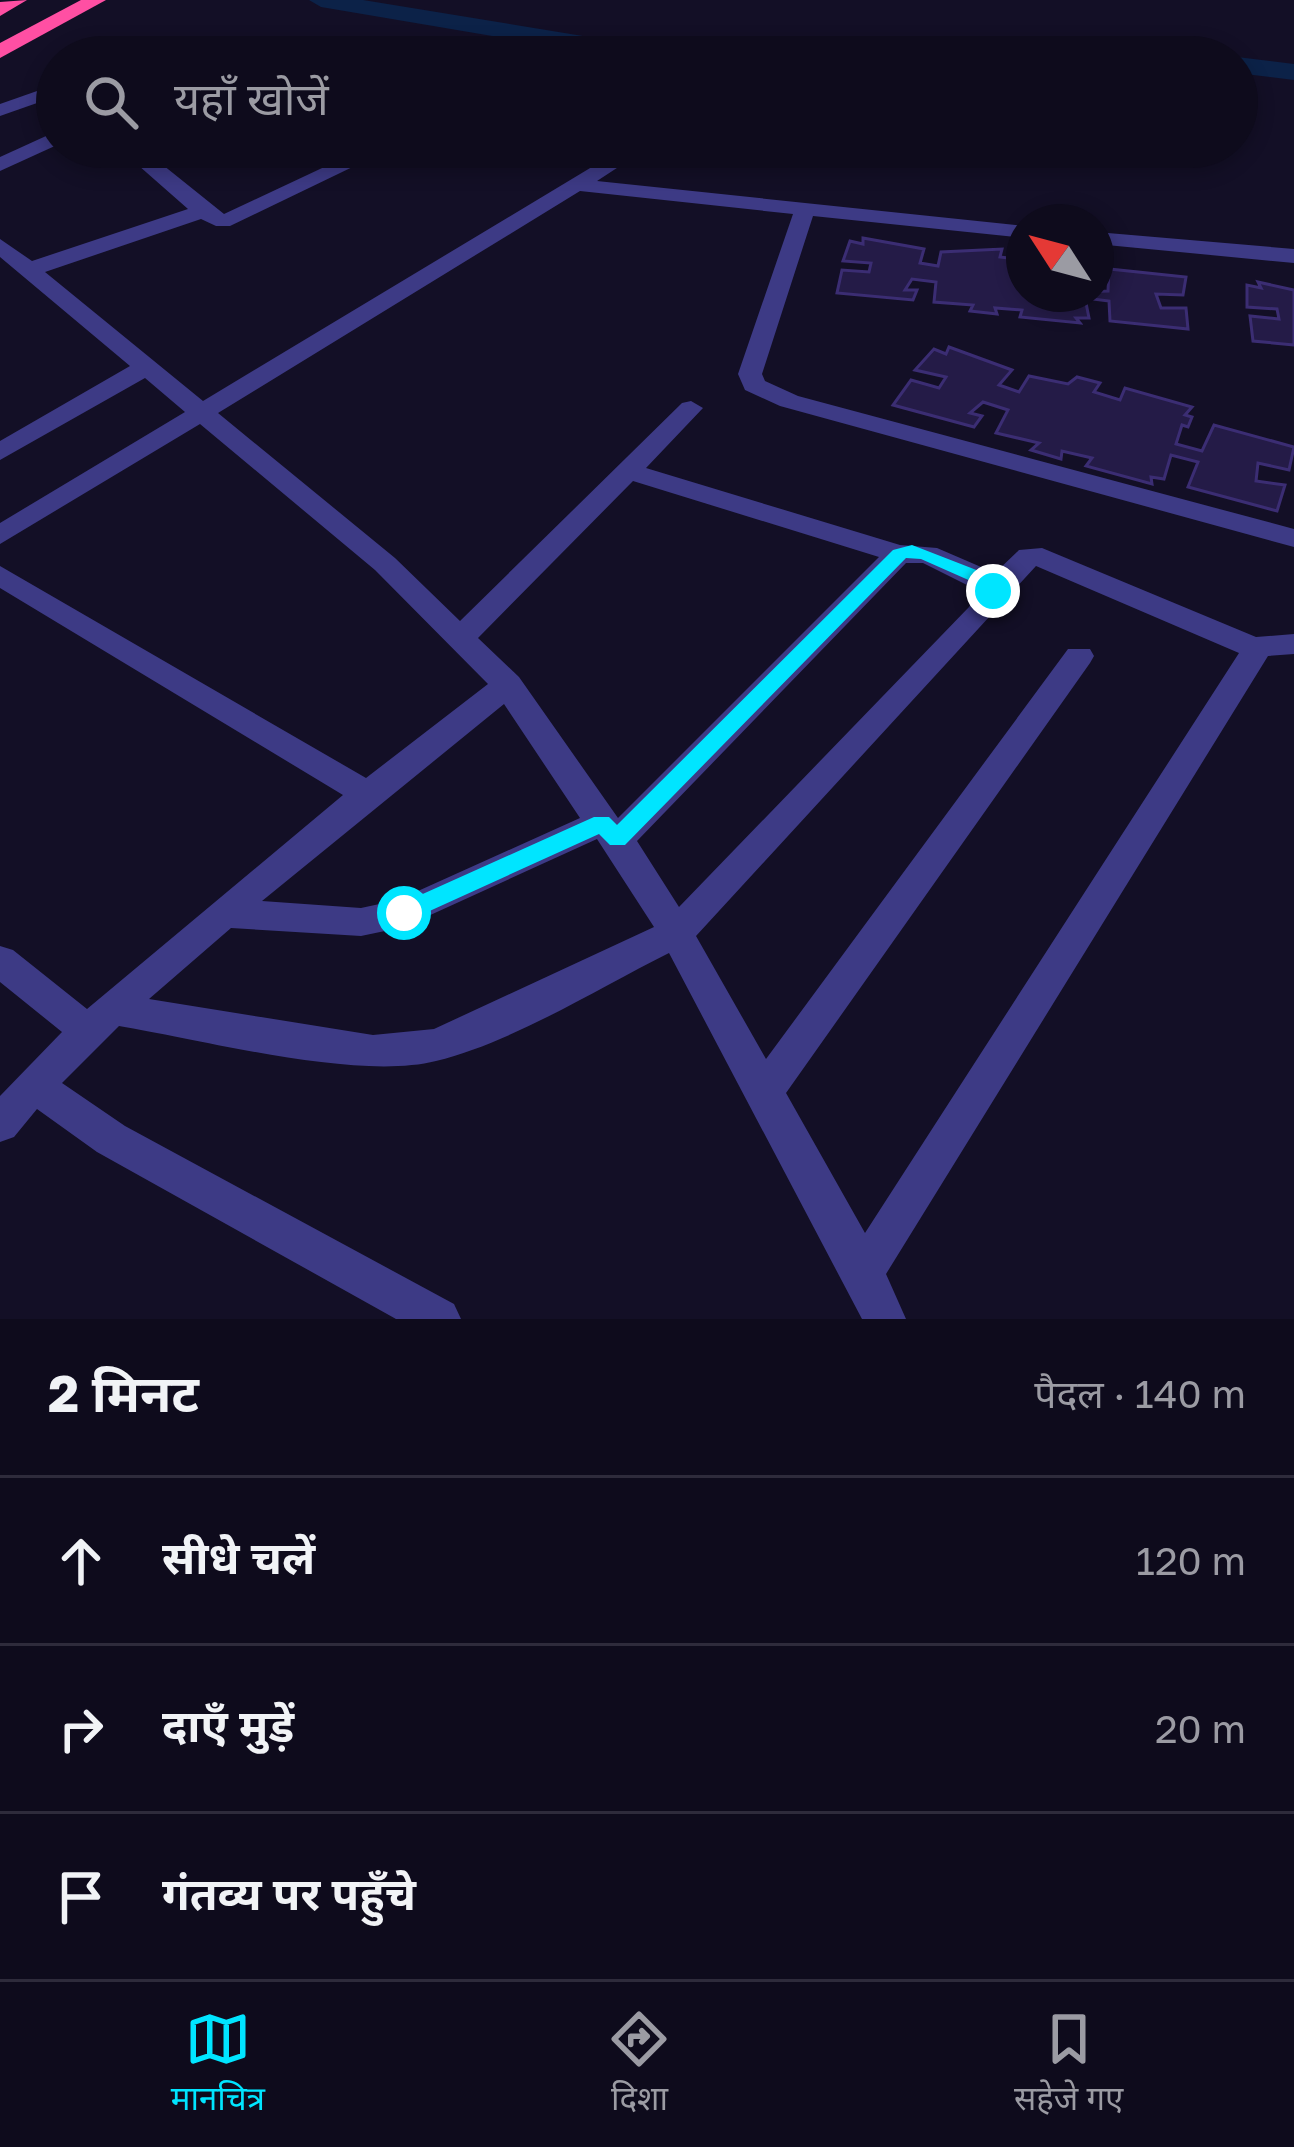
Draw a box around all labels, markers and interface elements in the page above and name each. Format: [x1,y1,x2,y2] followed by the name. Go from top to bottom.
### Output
[36,36,1258,168] search box
[78,69,144,135] icon: search
[174,71,329,125] text: यहाँ खोजें
[1006,204,1114,312] north arrow
[966,564,1020,618] route end
[377,886,431,940] route start
[48,1362,199,1423] text: 2 मिनट
[1034,1370,1246,1417] text: पैदल · 140 m
[48,1528,114,1594] icon: ahead
[162,1530,315,1584] text: सीधे चलें
[1136,1537,1246,1584] text: 120 m
[48,1696,114,1762] icon: right
[162,1698,294,1752] text: दाएँ मुड़ें
[1155,1705,1246,1752] text: 20 m
[48,1864,114,1930] icon: arrive
[162,1866,416,1920] text: गंतव्य पर पहुँचे
[171,2006,265,2123] tab: मानचित्र
[606,2006,672,2123] tab: दिशा
[1014,2006,1123,2123] tab: सहेजे गए

